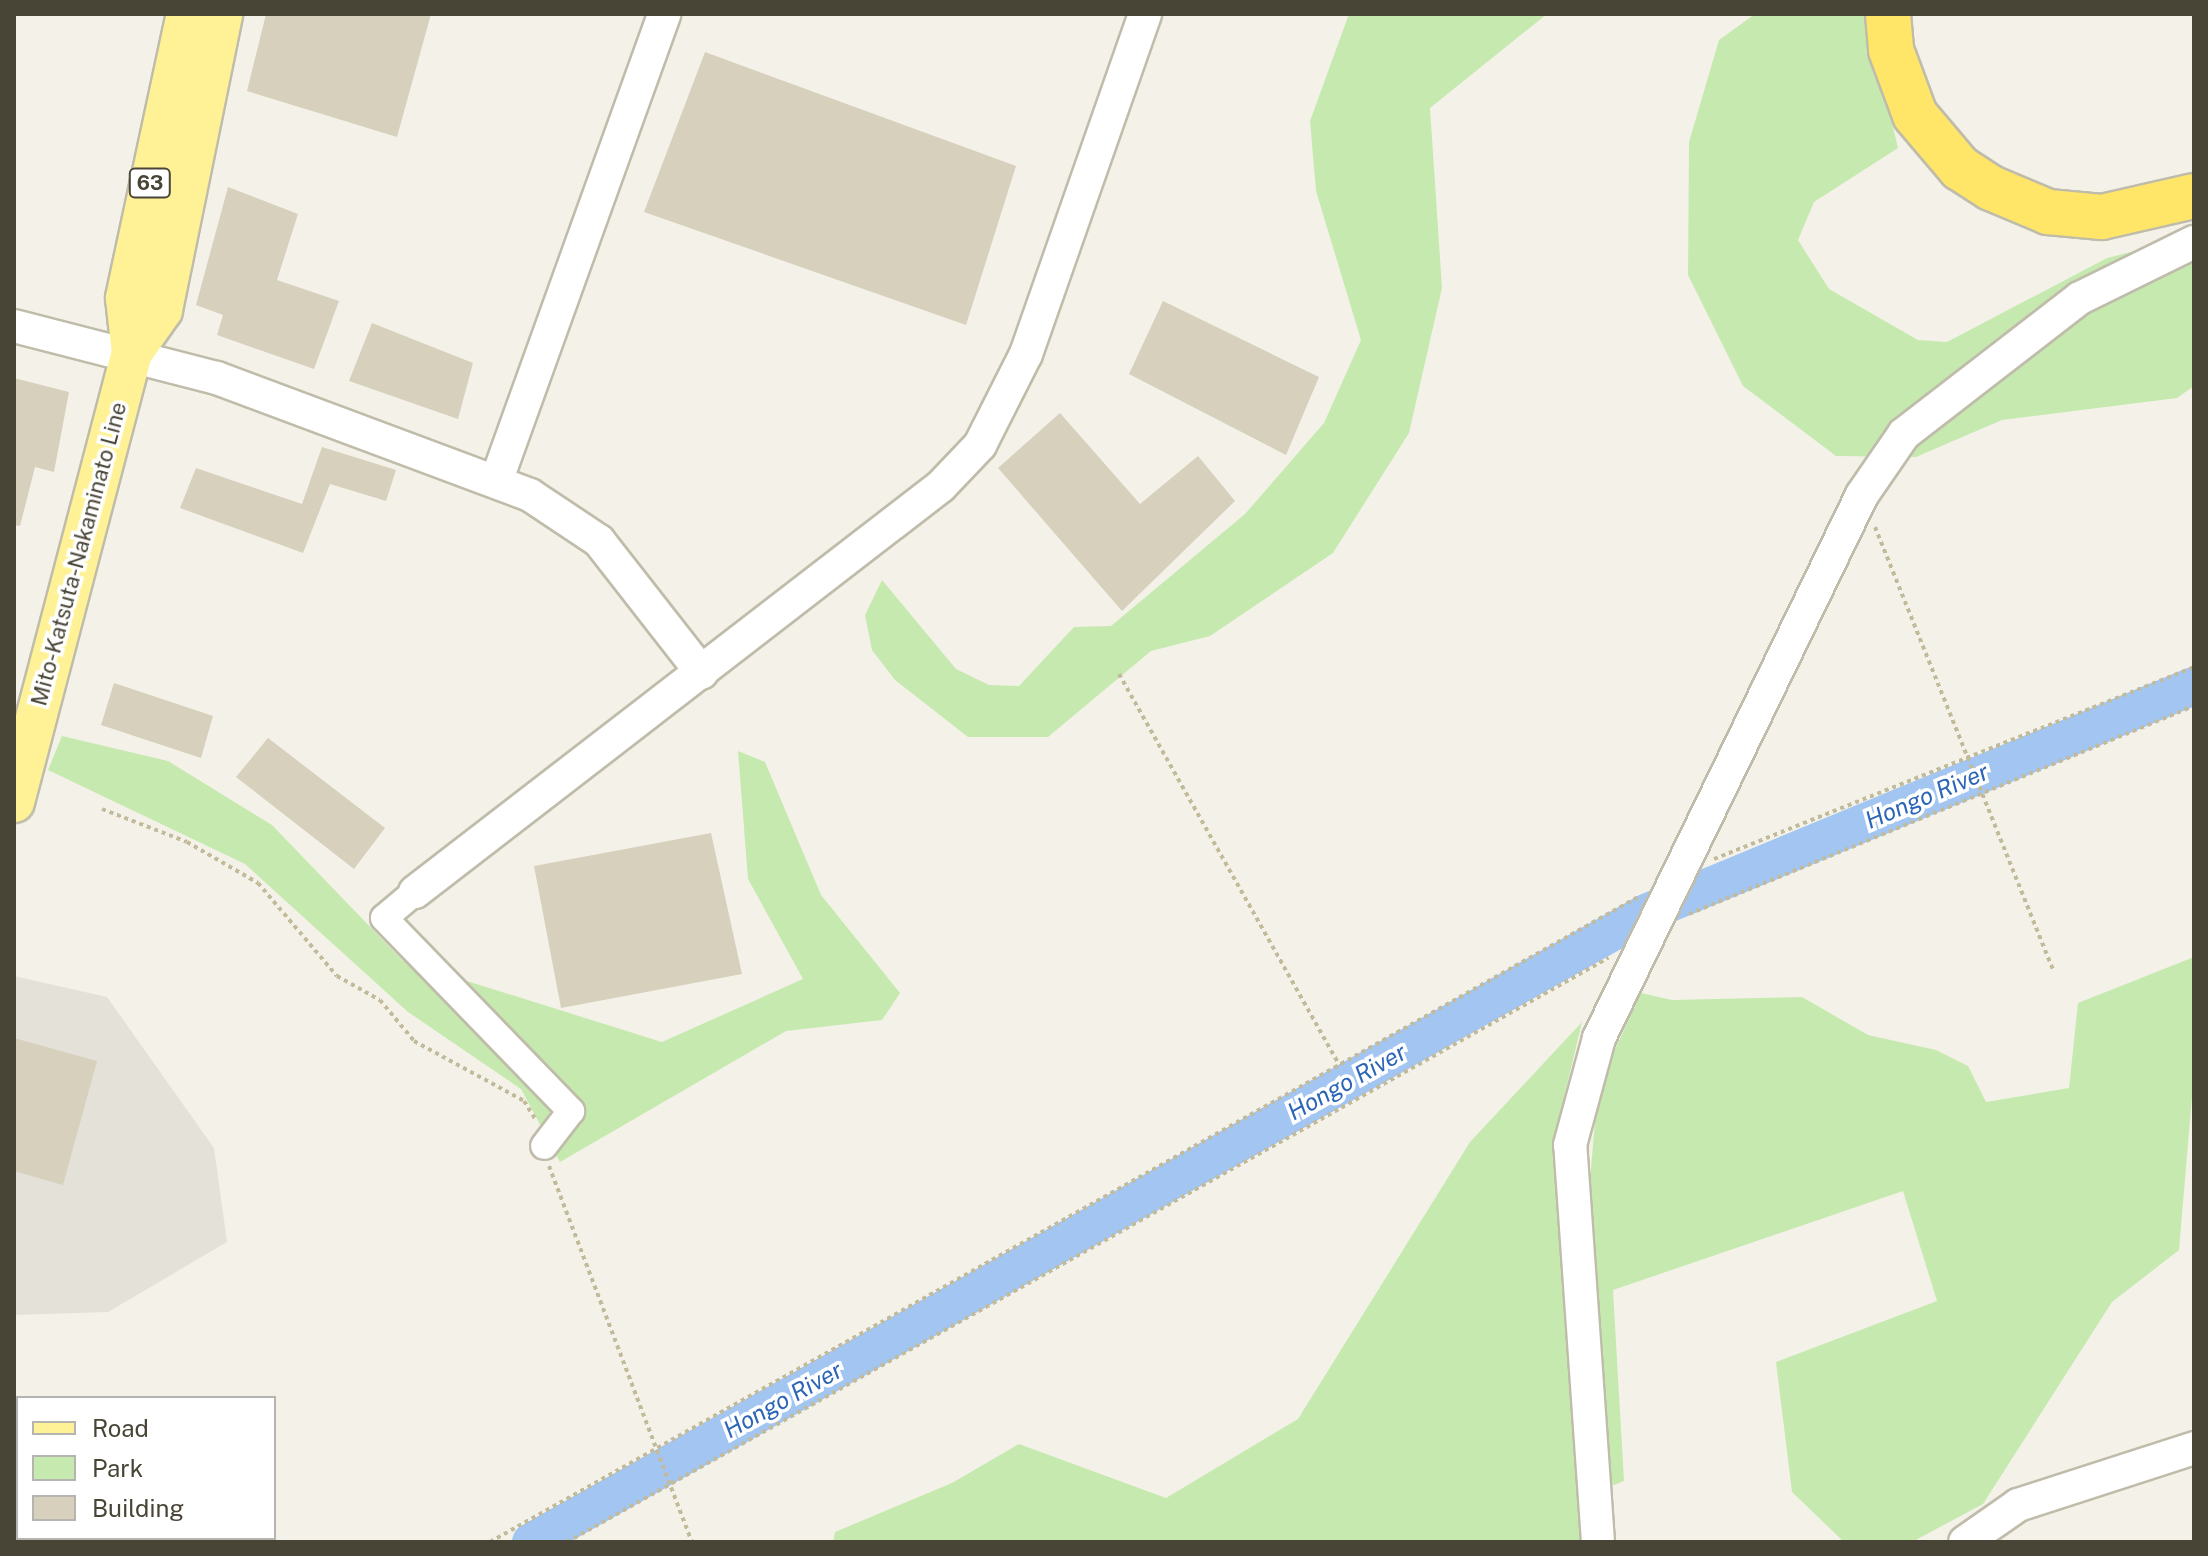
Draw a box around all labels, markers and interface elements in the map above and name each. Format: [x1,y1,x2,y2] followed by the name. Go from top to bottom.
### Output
[128,167,172,199] road number: 63
[26,399,132,709] street label: Mito-Katsuta-Nakaminato Line
[1861,757,1993,835] water label: Hongo River
[1283,1038,1411,1126] water label: Hongo River
[719,1356,847,1444] water label: Hongo River
[16,1396,276,1540] legend
[92,1414,149,1442] text: Road
[92,1454,143,1482] text: Park
[92,1494,184,1522] text: Building

